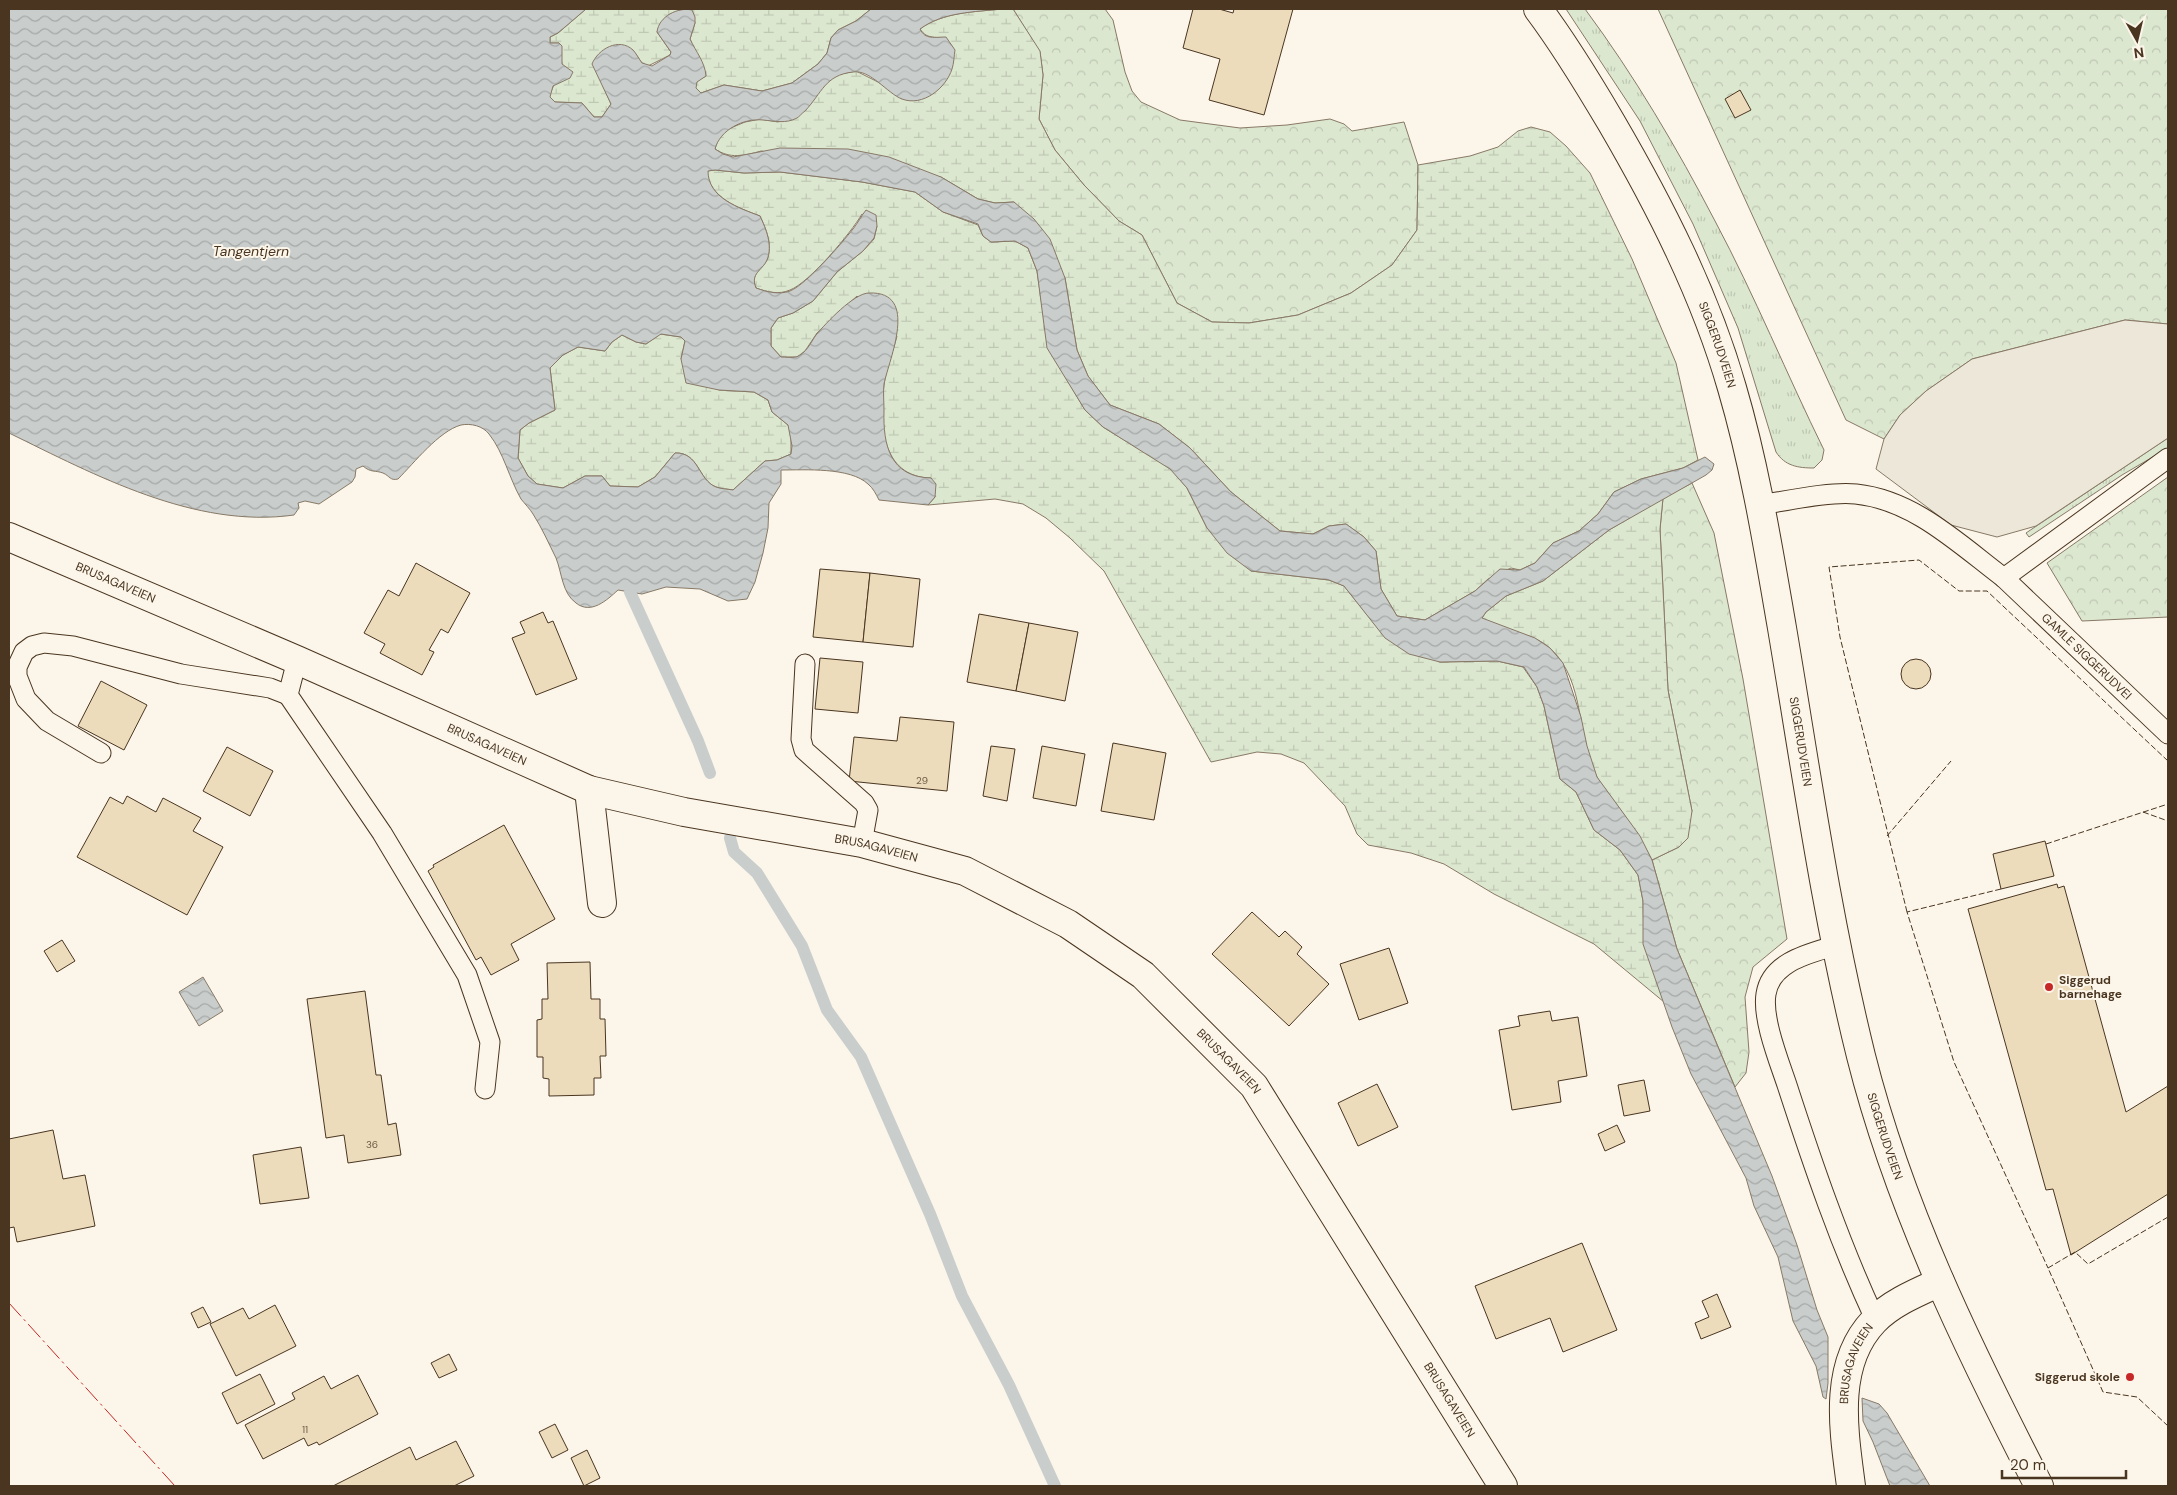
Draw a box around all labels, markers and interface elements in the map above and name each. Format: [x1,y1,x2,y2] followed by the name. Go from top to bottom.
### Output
[2112,15,2162,65] north arrow
[2132,43,2145,62] text: N
[213,242,289,260] water label: Tangentjern
[1695,299,1740,390] street label: SIGGERUDVEIEN
[73,558,158,607] street label: BRUSAGAVEIEN
[2038,610,2135,703] street label: GAMLE SIGGERUDVEI
[1785,696,1816,788] street label: SIGGERUDVEIEN
[445,720,529,769] street label: BRUSAGAVEIEN
[916,774,928,787] house number: 29
[833,830,920,866] street label: BRUSAGAVEIEN
[2059,972,2122,1002] place label: Siggerud barnehage
[2043,981,2055,993] marker: Siggerud barnehage
[1193,1025,1265,1097] street label: BRUSAGAVEIEN
[1863,1091,1907,1182] street label: SIGGERUDVEIEN
[366,1138,378,1151] house number: 36
[1836,1320,1877,1404] street label: BRUSAGAVEIEN
[1420,1359,1479,1440] street label: BRUSAGAVEIEN
[2035,1369,2120,1385] place label: Siggerud skole
[2124,1371,2136,1383] marker: Siggerud skole
[302,1423,308,1436] house number: 11
[2002,1448,2126,1480] scale bar
[2010,1455,2046,1475] text: 20 m

